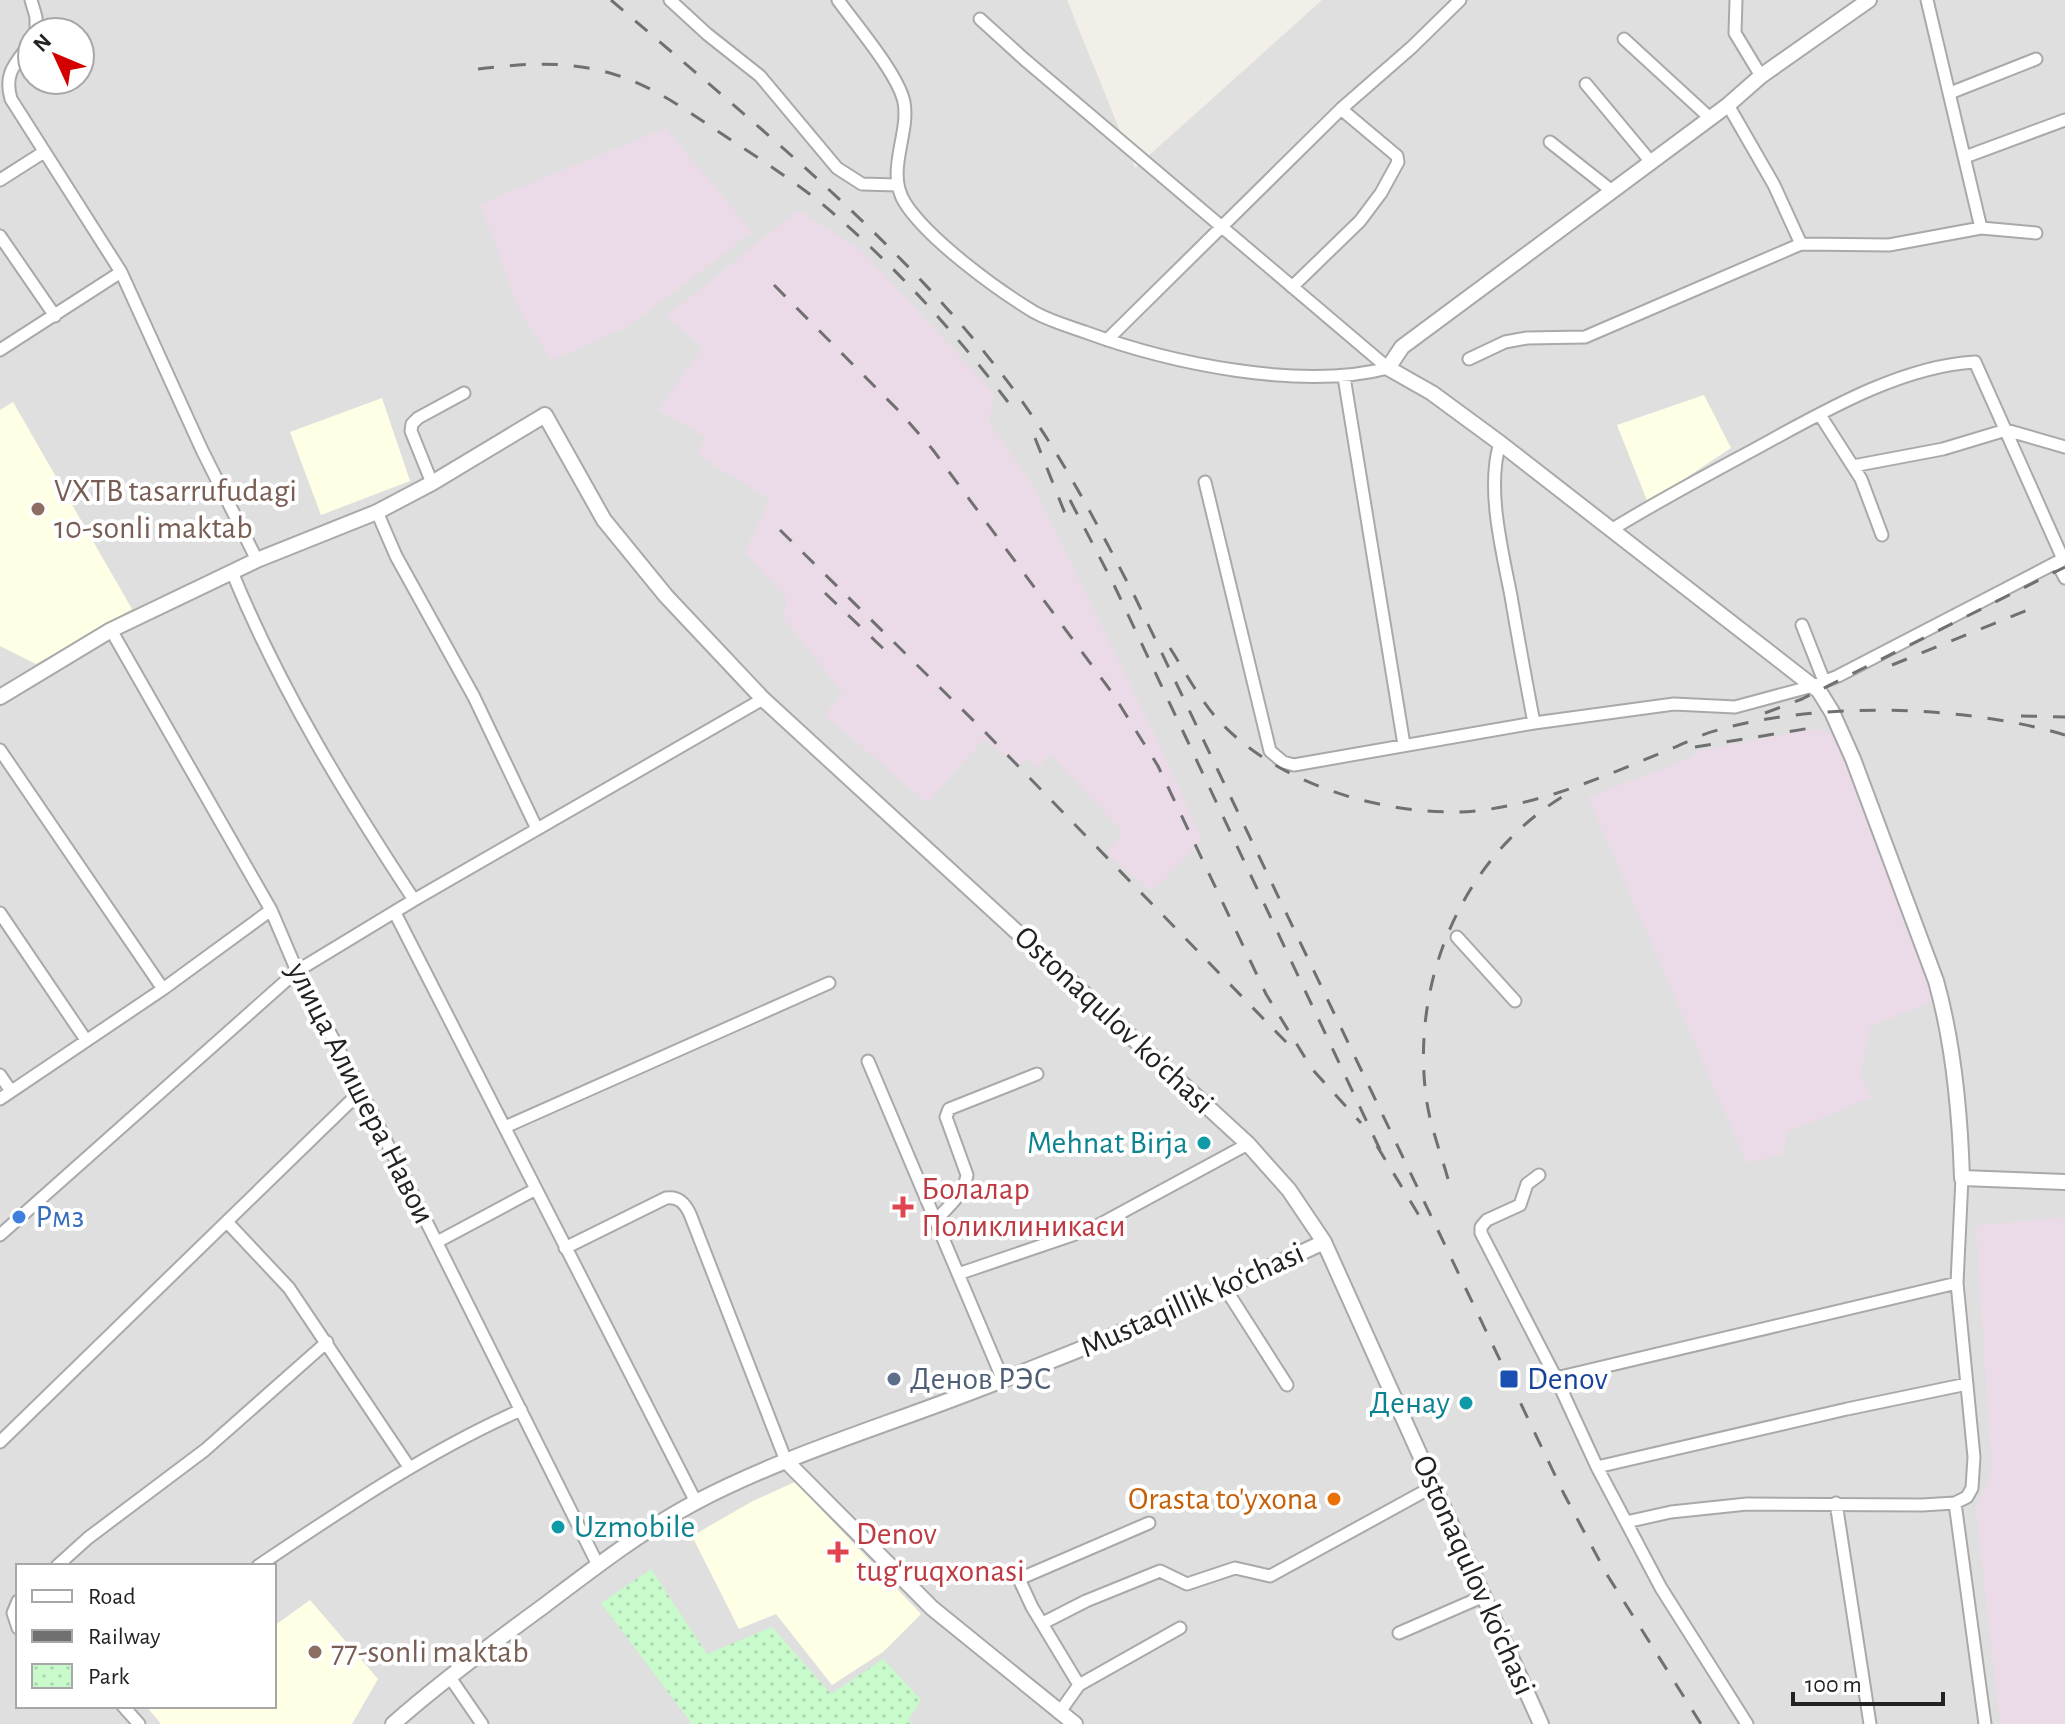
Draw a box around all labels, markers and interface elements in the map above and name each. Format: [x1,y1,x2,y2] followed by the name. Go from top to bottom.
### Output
[16,16,96,96] north arrow
[29,30,56,56] text: N
[54,475,297,544] place label: VXTB tasarrufudagi 10-sonli maktab
[29,500,47,518] marker: VXTB tasarrufudagi 10-sonli maktab
[1008,920,1220,1120] street label: Ostonaqulov ko'chasi
[281,956,441,1229] street label: улица Алишера Навои
[1027,1127,1188,1159] place label: Mehnat Birja
[1195,1134,1213,1152] marker: Mehnat Birja
[921,1173,1126,1242] place label: Болалар Поликлиникаси
[892,1196,914,1218] marker: Болалар Поликлиникаси
[35,1201,84,1233] place label: Рмз
[10,1208,28,1226] marker: Рмз
[1076,1236,1308,1364] street label: Mustaqillik ko‘chasi
[910,1363,1052,1395] place label: Денов РЭС
[1527,1363,1608,1395] place label: Denov
[1498,1368,1520,1390] marker: Denov
[885,1370,903,1388] marker: Денов РЭС
[1370,1387,1450,1419] place label: Денау
[1457,1394,1475,1412] marker: Денау
[1407,1450,1541,1700] street label: Ostonaqulov ko'chasi
[1128,1483,1318,1515] place label: Orasta to'yxona
[1325,1490,1343,1508] marker: Orasta to'yxona
[574,1511,695,1543] place label: Uzmobile
[549,1518,567,1536] marker: Uzmobile
[856,1518,1025,1587] place label: Denov tug'ruqxonasi
[827,1541,849,1563] marker: Denov tug'ruqxonasi
[16,1564,276,1708] legend
[88,1585,136,1609] text: Road
[88,1625,160,1649] text: Railway
[331,1636,529,1668] place label: 77-sonli maktab
[306,1643,324,1661] marker: 77-sonli maktab
[1793,1656,1943,1706] scale bar
[88,1665,129,1689] text: Park
[1805,1673,1862,1697] text: 100 m

